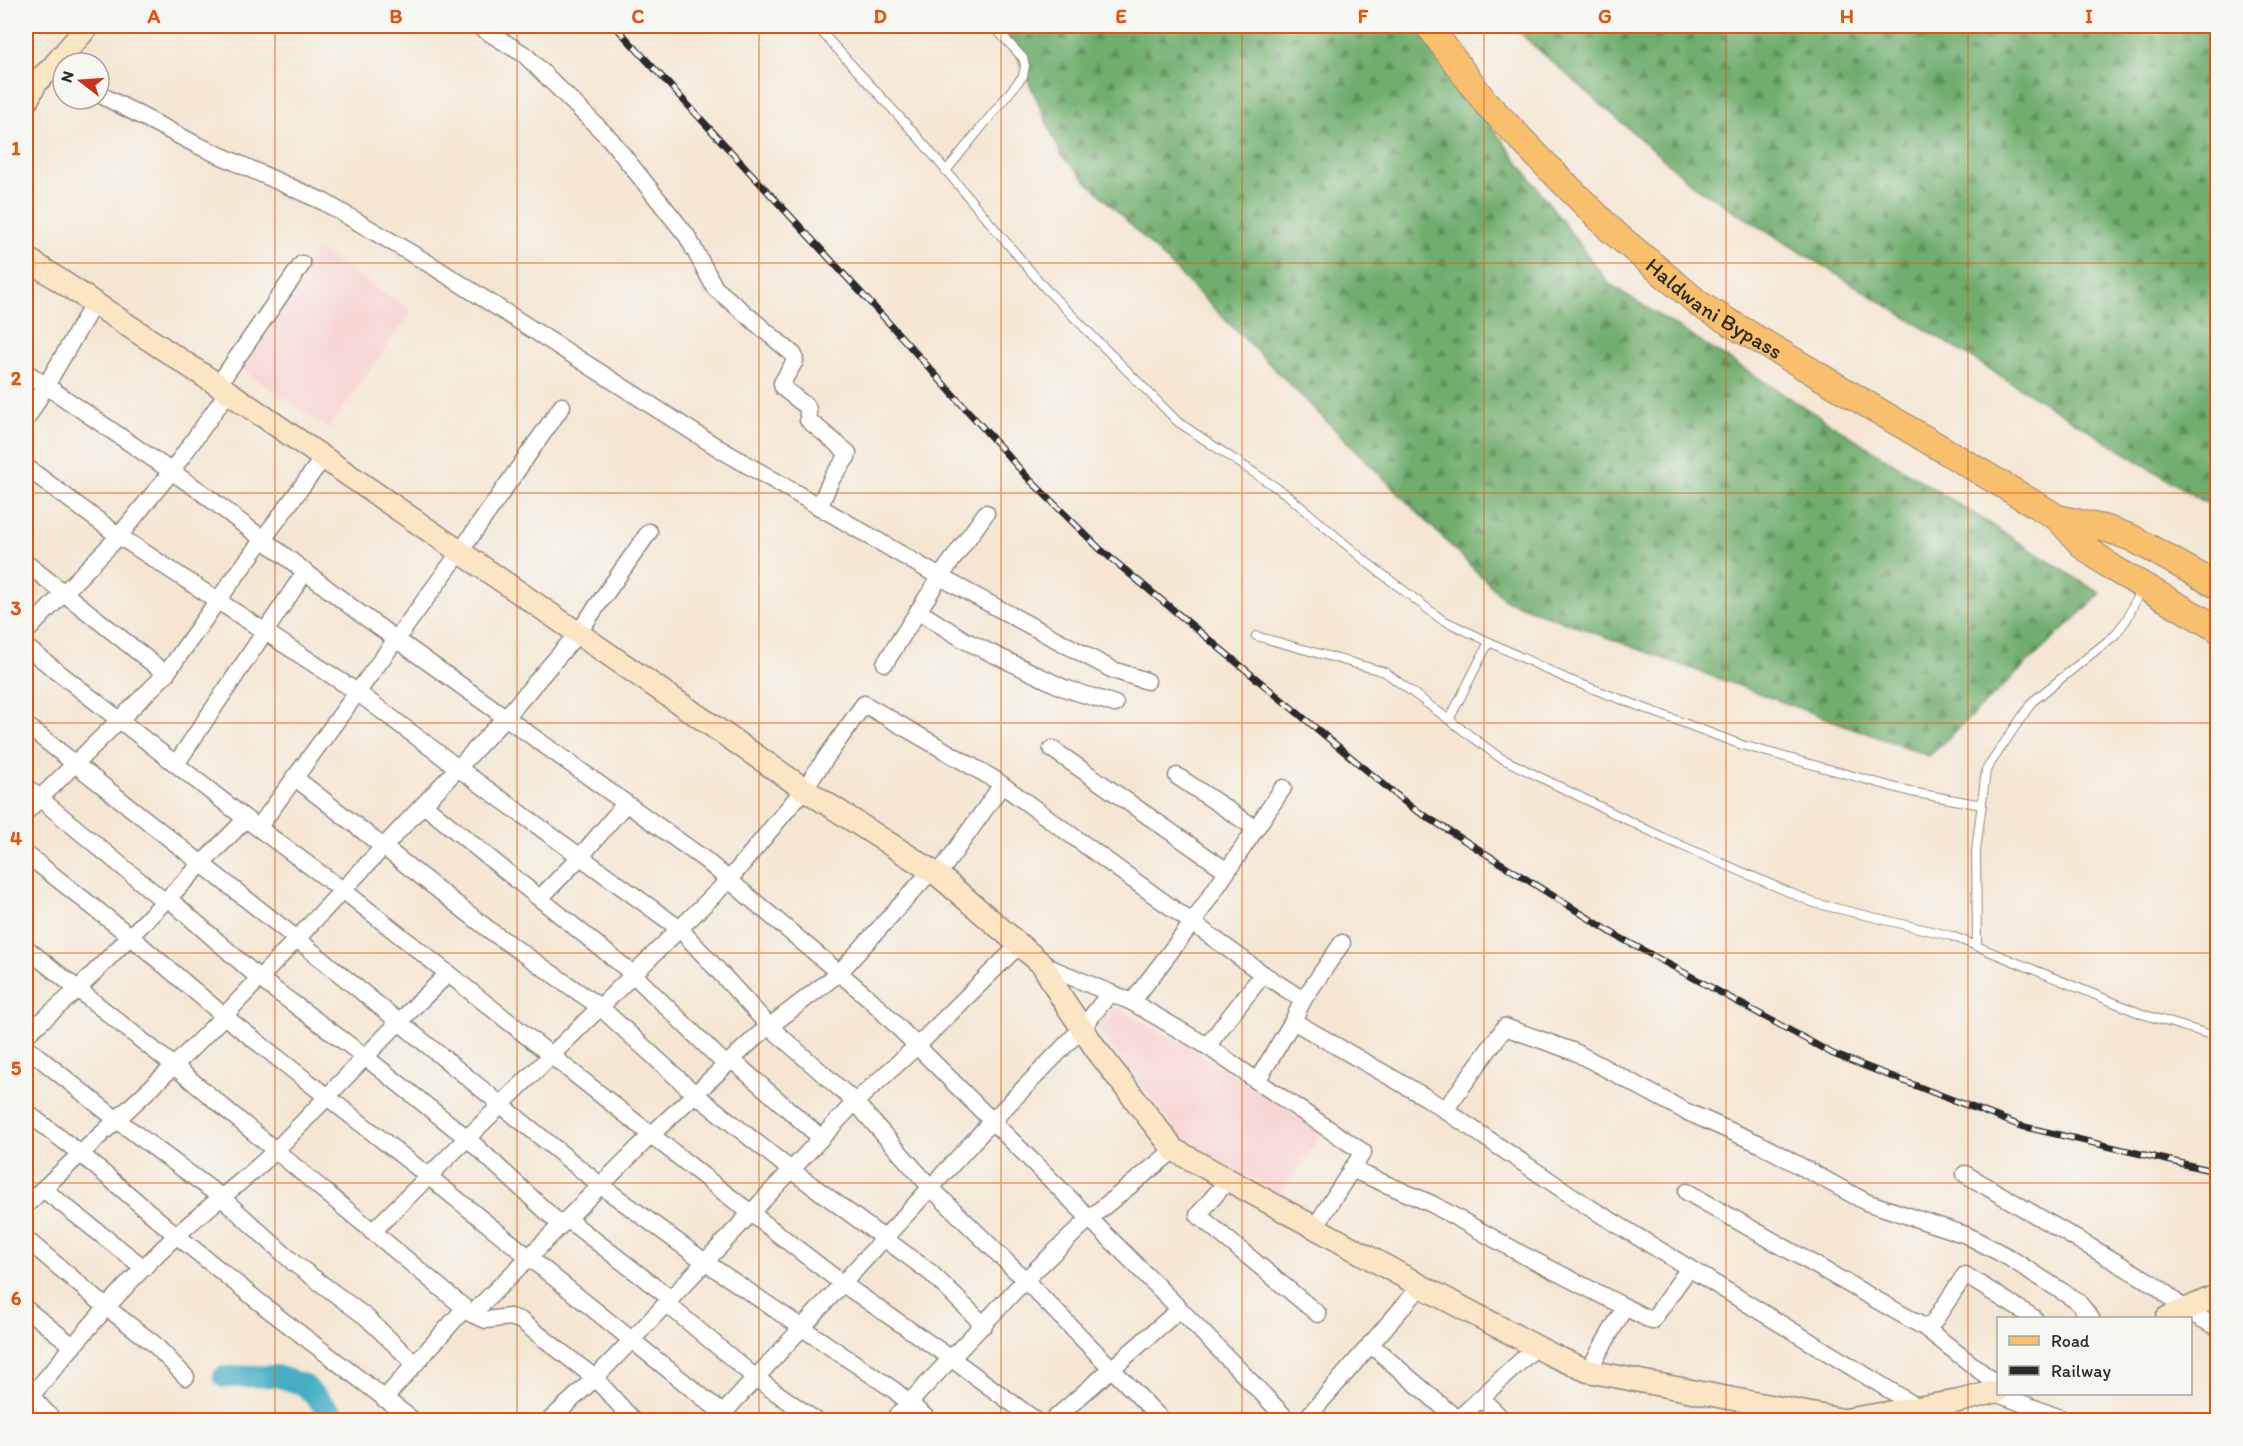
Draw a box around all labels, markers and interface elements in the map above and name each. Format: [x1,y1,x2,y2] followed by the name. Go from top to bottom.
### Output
[147,4,161,28] text: A
[390,4,403,28] text: B
[632,4,645,28] text: C
[873,4,887,28] text: D
[1115,4,1127,28] text: E
[1358,4,1369,28] text: F
[1598,4,1612,28] text: G
[1840,4,1854,28] text: H
[2085,4,2093,28] text: I
[51,51,111,111] north arrow
[56,69,78,85] text: N
[11,136,21,160] text: 1
[1640,251,1788,365] street label: Haldwani Bypass
[11,366,22,390] text: 2
[11,596,22,620] text: 3
[10,826,22,850] text: 4
[11,1056,22,1080] text: 5
[11,1286,22,1310] text: 6
[1997,1317,2192,1395] legend
[2051,1330,2090,1352] text: Road
[2051,1360,2112,1382] text: Railway

